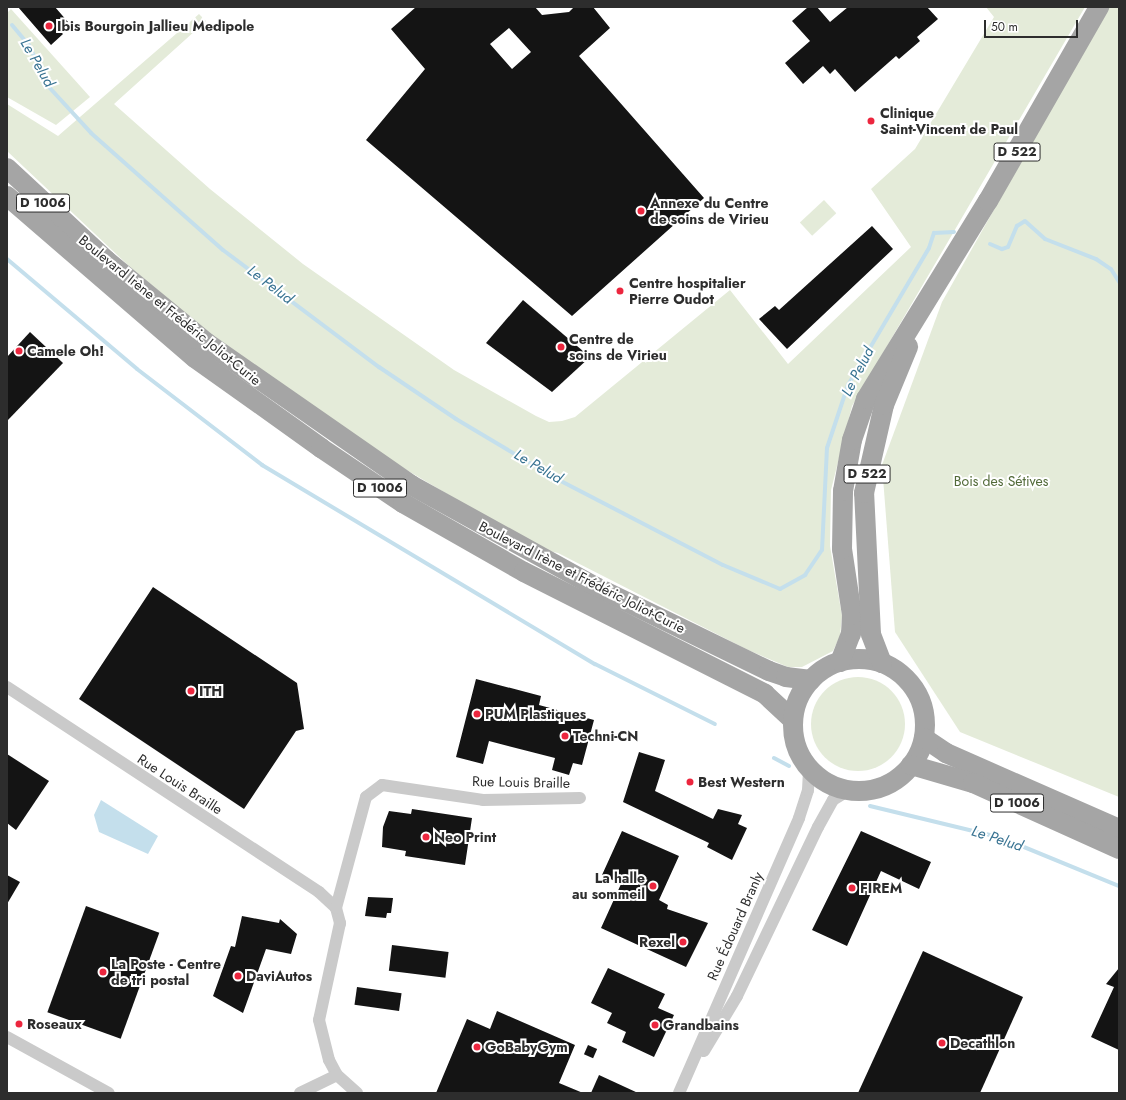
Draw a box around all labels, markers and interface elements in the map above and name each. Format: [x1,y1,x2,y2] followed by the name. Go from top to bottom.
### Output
[986,12,1080,38] scale bar
[57,18,254,34] place label: Ibis Bourgoin Jallieu Medipole
[991,18,1018,36] text: 50 m
[44,21,54,31] marker: Ibis Bourgoin Jallieu Medipole
[16,36,58,90] water label: Le Pelud
[880,105,1018,138] place label: Clinique Saint-Vincent de Paul
[865,115,877,127] marker: Clinique Saint-Vincent de Paul
[993,141,1041,163] road number: D 522
[16,192,70,214] road number: D 1006
[650,195,769,228] place label: Annexe du Centre de soins de Virieu
[635,205,647,217] marker: Annexe du Centre de soins de Virieu
[76,231,264,389] street label: Boulevard Irène et Frédéric Joliot-Curie
[243,262,297,308] water label: Le Pelud
[629,275,746,308] place label: Centre hospitalier Pierre Oudot
[614,285,626,297] marker: Centre hospitalier Pierre Oudot
[569,331,667,364] place label: Centre de soins de Virieu
[556,342,566,352] marker: Centre de soins de Virieu
[27,343,104,359] place label: Camele Oh!
[838,344,878,400] water label: Le Pelud
[14,346,24,356] marker: Camele Oh!
[511,446,565,488] water label: Le Pelud
[843,463,891,485] road number: D 522
[954,473,1048,489] park label: Bois des Sétives
[353,477,407,499] road number: D 1006
[476,518,688,636] street label: Boulevard Irène et Frédéric Joliot-Curie
[199,683,222,699] place label: ITH
[186,686,196,696] marker: ITH
[485,706,586,722] place label: PUM Plastiques
[472,709,482,719] marker: PUM Plastiques
[573,728,638,744] place label: Techni-CN
[560,731,570,741] marker: Techni-CN
[134,750,226,818] street label: Rue Louis Braille
[472,773,570,791] street label: Rue Louis Braille
[698,774,785,790] place label: Best Western
[685,777,695,787] marker: Best Western
[990,792,1044,814] road number: D 1006
[969,822,1025,856] water label: Le Pelud
[434,829,496,845] place label: Neo Print
[421,832,431,842] marker: Neo Print
[704,869,766,983] street label: Rue Édouard Branly
[572,870,645,902] place label: La halle au sommeil
[860,880,902,896] place label: FIREM
[648,881,658,891] marker: La halle au sommeil
[847,883,857,893] marker: FIREM
[639,934,675,950] place label: Rexel
[678,937,688,947] marker: Rexel
[111,956,221,988] place label: La Poste - Centre de tri postal
[98,967,108,977] marker: La Poste - Centre de tri postal
[246,968,312,984] place label: DaviAutos
[233,971,243,981] marker: DaviAutos
[27,1016,82,1032] place label: Roseaux
[663,1017,739,1033] place label: Grandbains
[14,1019,24,1029] marker: Roseaux
[650,1020,660,1030] marker: Grandbains
[950,1035,1015,1051] place label: Decathlon
[937,1038,947,1048] marker: Decathlon
[485,1039,568,1055] place label: GoBabyGym
[472,1042,482,1052] marker: GoBabyGym

